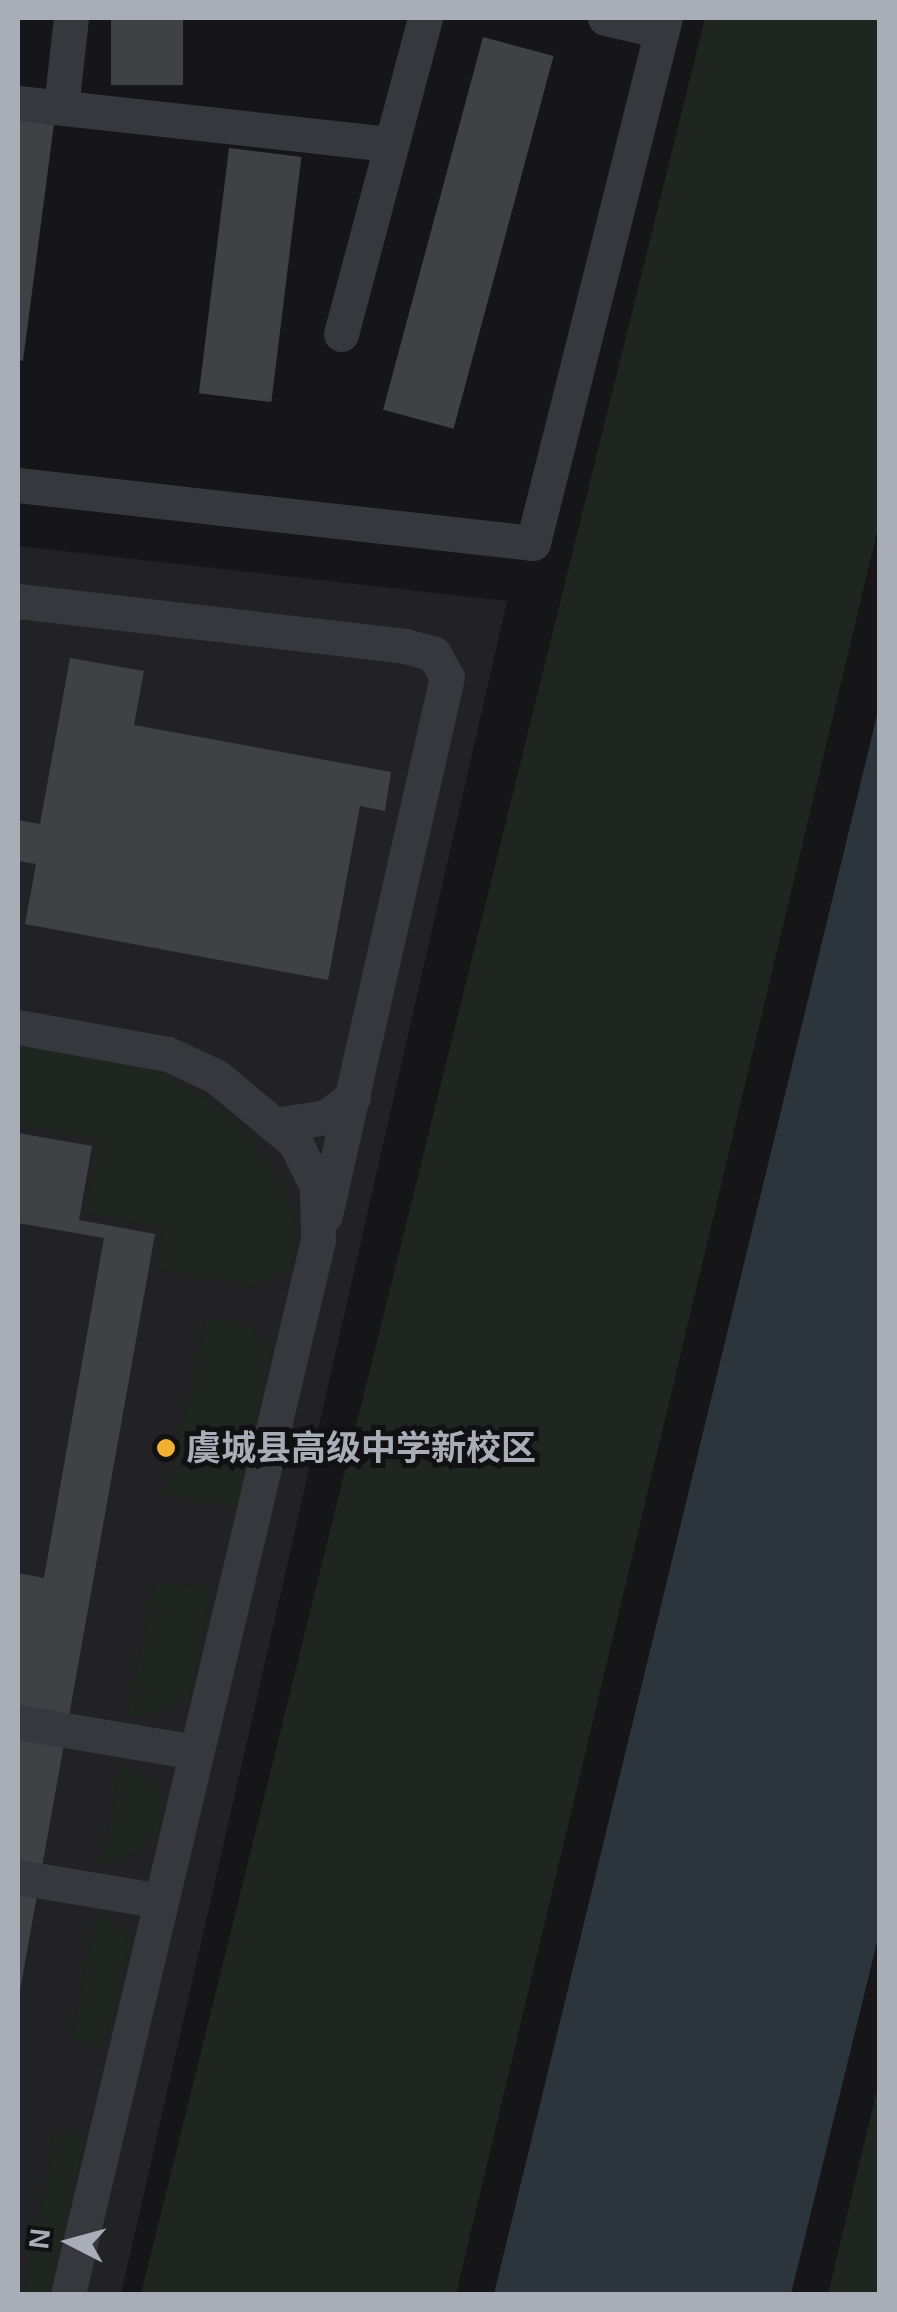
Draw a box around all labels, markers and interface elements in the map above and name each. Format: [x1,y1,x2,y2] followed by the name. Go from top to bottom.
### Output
[186,1427,536,1469] place label: 虞城县高级中学新校区
[155,1437,177,1459] marker: 虞城县高级中学新校区
[20,2192,120,2292] north arrow
[23,2227,56,2251] text: N

